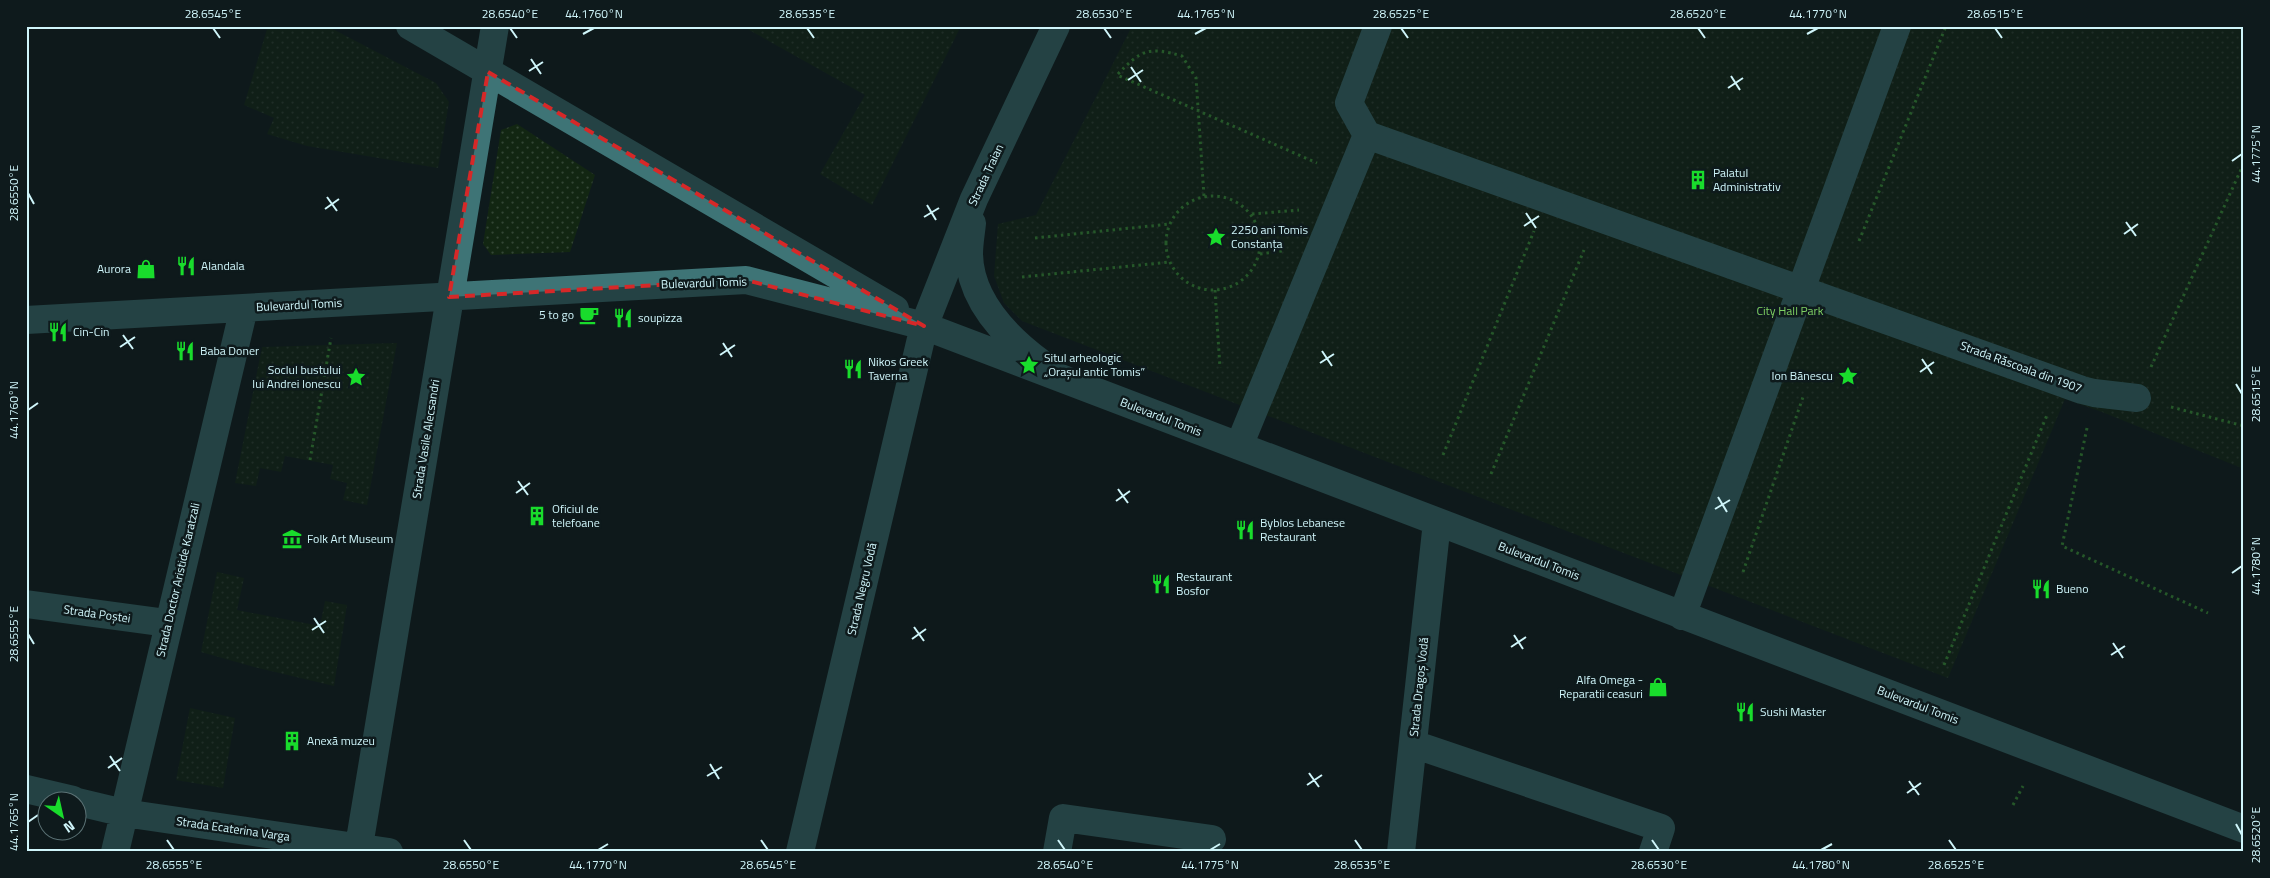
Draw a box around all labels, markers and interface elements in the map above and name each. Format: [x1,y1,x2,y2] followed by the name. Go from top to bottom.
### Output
[185,4,241,23] text: 28.6545°E
[482,4,538,23] text: 28.6540°E
[565,4,623,23] text: 44.1760°N
[779,4,835,23] text: 28.6535°E
[1076,4,1132,23] text: 28.6530°E
[1177,4,1235,23] text: 44.1765°N
[1373,4,1429,23] text: 28.6525°E
[1670,4,1726,23] text: 28.6520°E
[1789,4,1847,23] text: 44.1770°N
[1967,4,2023,23] text: 28.6515°E
[2246,125,2265,183] text: 44.1775°N
[963,141,1008,209] street label: Strada Traian
[1713,163,1781,196] place label: Palatul Administrativ
[4,165,23,221] text: 28.6550°E
[1687,169,1709,191] building icon: Palatul Administrativ
[1231,220,1308,253] place label: 2250 ani Tomis Constanța
[1205,226,1227,248] place icon: 2250 ani Tomis Constanța
[175,255,197,277] restaurant icon: Alandala
[201,256,245,275] place label: Alandala
[135,258,157,280] shop icon: Aurora
[97,259,131,278] place label: Aurora
[661,271,748,293] street label: Bulevardul Tomis
[255,293,343,316] street label: Bulevardul Tomis
[1756,301,1824,320] park label: City Hall Park
[578,304,600,326] cafe icon: 5 to go
[539,305,574,324] place label: 5 to go
[612,307,634,329] restaurant icon: soupizza
[638,308,682,327] place label: soupizza
[47,321,69,343] restaurant icon: Cin-Cin
[73,322,109,341] place label: Cin-Cin
[1957,336,2085,397] street label: Strada Răscoala din 1907
[174,340,196,362] restaurant icon: Baba Doner
[200,341,259,360] place label: Baba Doner
[1044,348,1146,381] place label: Situl arheologic „Orașul antic Tomis”
[868,352,928,385] place label: Nikos Greek Taverna
[1018,354,1040,376] place icon: Situl arheologic „Orașul antic Tomis”
[842,358,864,380] restaurant icon: Nikos Greek Taverna
[252,360,341,393] place label: Soclul bustului lui Andrei Ionescu
[1837,365,1859,387] place icon: Ion Bănescu
[345,366,367,388] place icon: Soclul bustului lui Andrei Ionescu
[1772,366,1833,385] place label: Ion Bănescu
[2246,366,2265,422] text: 28.6515°E
[407,378,444,500] street label: Strada Vasile Alecsandri
[4,381,23,439] text: 44.1760°N
[1118,392,1205,441] street label: Bulevardul Tomis
[552,499,600,532] place label: Oficiul de telefoane
[150,501,205,659] street label: Strada Doctor Aristide Karatzali
[526,505,548,527] building icon: Oficiul de telefoane
[1260,513,1345,546] place label: Byblos Lebanese Restaurant
[1234,519,1256,541] restaurant icon: Byblos Lebanese Restaurant
[281,528,303,550] museum icon: Folk Art Museum
[307,529,393,548] place label: Folk Art Museum
[1496,536,1583,585] street label: Bulevardul Tomis
[2246,537,2265,595] text: 44.1780°N
[842,541,881,637] street label: Strada Negru Vodă
[1176,567,1233,600] place label: Restaurant Bosfor
[1150,573,1172,595] restaurant icon: Restaurant Bosfor
[2030,578,2052,600] restaurant icon: Bueno
[2056,579,2089,598] place label: Bueno
[62,599,132,628] street label: Strada Poștei
[4,606,23,662] text: 28.6555°E
[1404,636,1433,738] street label: Strada Dragoș Vodă
[1559,670,1643,703] place label: Alfa Omega - Reparatii ceasuri
[1647,676,1669,698] shop icon: Alfa Omega - Reparatii ceasuri
[1875,680,1962,729] street label: Bulevardul Tomis
[1734,701,1756,723] restaurant icon: Sushi Master
[1760,702,1826,721] place label: Sushi Master
[281,730,303,752] building icon: Anexă muzeu
[307,731,375,750] place label: Anexă muzeu
[38,790,88,840] north arrow
[4,793,23,851] text: 44.1765°N
[2246,807,2265,863] text: 28.6520°E
[175,811,291,846] street label: Strada Ecaterina Varga
[60,816,79,839] text: N
[146,855,202,874] text: 28.6555°E
[443,855,499,874] text: 28.6550°E
[569,855,627,874] text: 44.1770°N
[740,855,796,874] text: 28.6545°E
[1037,855,1093,874] text: 28.6540°E
[1181,855,1239,874] text: 44.1775°N
[1334,855,1390,874] text: 28.6535°E
[1631,855,1687,874] text: 28.6530°E
[1792,855,1850,874] text: 44.1780°N
[1928,855,1984,874] text: 28.6525°E

